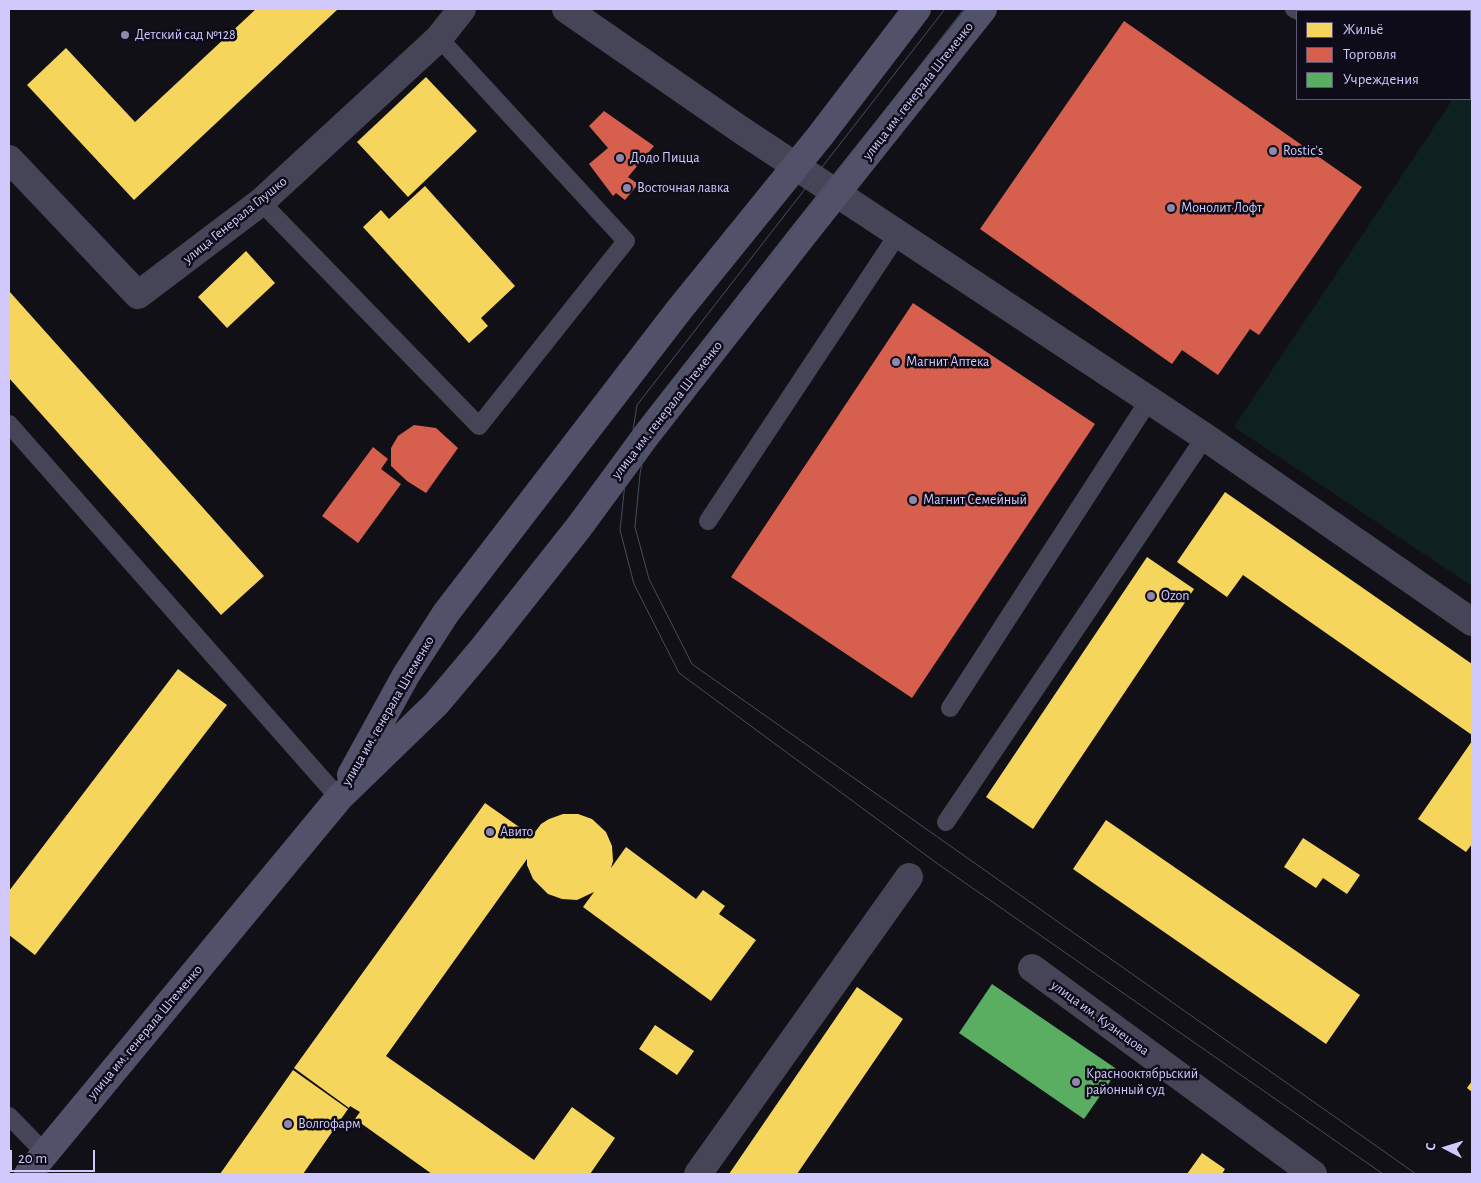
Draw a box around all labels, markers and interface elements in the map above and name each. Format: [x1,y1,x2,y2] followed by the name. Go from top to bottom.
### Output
[1296,10,1471,100] legend
[859,19,977,163] street label: улица им. генерала Штеменко
[1343,22,1383,37] text: Жильё
[135,27,236,43] place label: Детский сад №128
[119,29,131,41] marker: Детский сад №128
[1343,47,1397,62] text: Торговля
[1343,72,1419,87] text: Учреждения
[1283,143,1323,159] place label: Rostic's
[1267,145,1279,157] marker: Rostic's
[630,150,700,166] place label: Додо Пицца
[614,152,626,164] marker: Додо Пицца
[180,173,290,267] street label: улица Генерала Глушко
[637,180,729,196] place label: Восточная лавка
[621,182,633,194] marker: Восточная лавка
[1181,200,1262,216] place label: Монолит Лофт
[1165,202,1177,214] marker: Монолит Лофт
[608,338,726,482] street label: улица им. генерала Штеменко
[906,354,989,370] place label: Магнит Аптека
[890,356,902,368] marker: Магнит Аптека
[923,492,1027,508] place label: Магнит Семейный
[907,494,919,506] marker: Магнит Семейный
[1161,588,1189,604] place label: Ozon
[1145,590,1157,602] marker: Ozon
[338,633,438,789] street label: улица им. генерала Штеменко
[500,824,533,840] place label: Авито
[484,826,496,838] marker: Авито
[84,961,206,1103] street label: улица им. генерала Штеменко
[1048,977,1152,1059] street label: улица им. Кузнецова
[1086,1066,1198,1098] place label: Краснооктябрьский районный суд
[1070,1076,1082,1088] marker: Краснооктябрьский районный суд
[298,1116,361,1132] place label: Волгофарм
[282,1118,294,1130] marker: Волгофарм
[1421,1123,1471,1173] north arrow
[12,1140,98,1172] scale bar
[1424,1142,1438,1151] text: С
[18,1151,47,1166] text: 20 m

